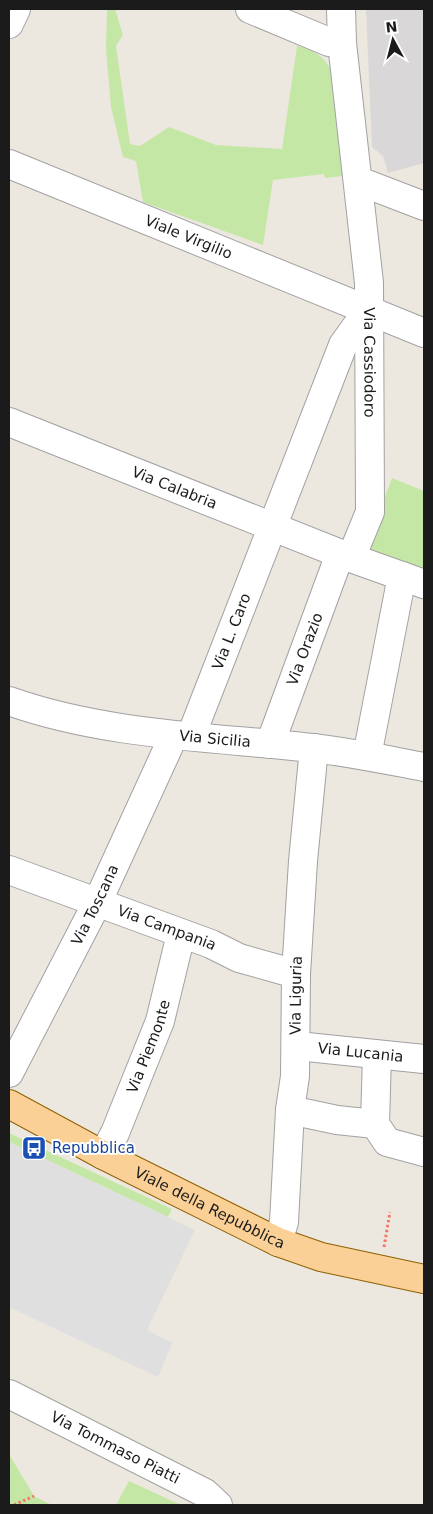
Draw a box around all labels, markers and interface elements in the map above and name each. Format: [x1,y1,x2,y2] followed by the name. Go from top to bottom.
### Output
[368,15,418,65] north arrow
[385,18,398,36] text: N
[142,211,235,263] street label: Viale Virgilio
[360,307,379,418] street label: Via Cassiodoro
[129,463,220,513] street label: Via Calabria
[209,591,255,672] street label: Via L. Caro
[283,610,327,688] street label: Via Orazio
[178,727,252,751] street label: Via Sicilia
[68,862,123,948] street label: Via Toscana
[115,901,219,954] street label: Via Campania
[286,955,306,1035] street label: Via Liguria
[123,998,174,1096] street label: Via Piemonte
[317,1039,404,1066] street label: Via Lucania
[21,1135,47,1161] bus stop icon: Repubblica
[52,1139,135,1157] place label: Repubblica
[132,1163,287,1253] street label: Viale della Repubblica
[48,1408,183,1488] street label: Via Tommaso Piatti

